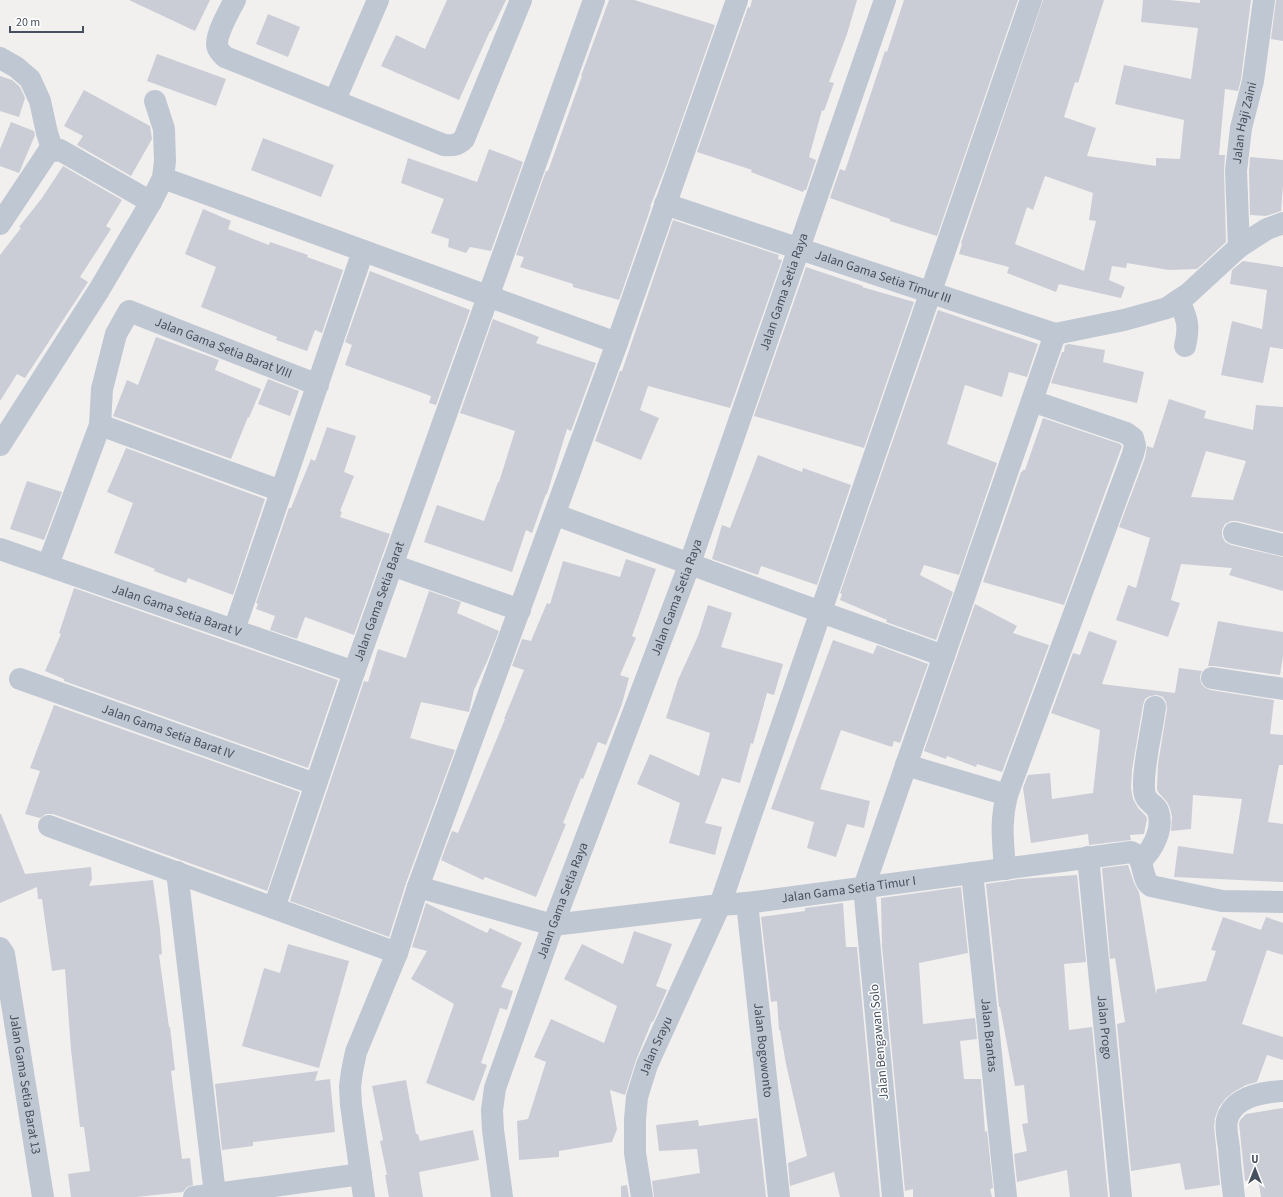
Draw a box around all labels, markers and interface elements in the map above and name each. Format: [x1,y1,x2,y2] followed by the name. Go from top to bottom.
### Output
[10,8,83,34] scale bar
[16,14,40,31] text: 20 m
[1228,80,1261,165] street label: Jalan Haji Zaini
[755,230,813,353] street label: Jalan Gama Setia Raya
[813,246,954,308] street label: Jalan Gama Setia Timur III
[152,313,295,383] street label: Jalan Gama Setia Barat VIII
[647,537,707,658] street label: Jalan Gama Setia Raya
[349,539,409,664] street label: Jalan Gama Setia Barat
[110,580,244,641] street label: Jalan Gama Setia Barat V
[99,700,237,764] street label: Jalan Gama Setia Barat IV
[533,840,593,961] street label: Jalan Gama Setia Raya
[780,872,917,907] street label: Jalan Gama Setia Timur I
[865,983,893,1101] street label: Jalan Bengawan Solo
[1092,994,1117,1060] street label: Jalan Progo
[976,997,1002,1073] street label: Jalan Brantas
[749,1002,777,1098] street label: Jalan Bogowonto
[5,1013,45,1156] street label: Jalan Gama Setia Barat 13
[635,1014,677,1078] street label: Jalan Srayu
[1235,1149,1275,1189] north arrow
[1251,1152,1259,1167] text: U

